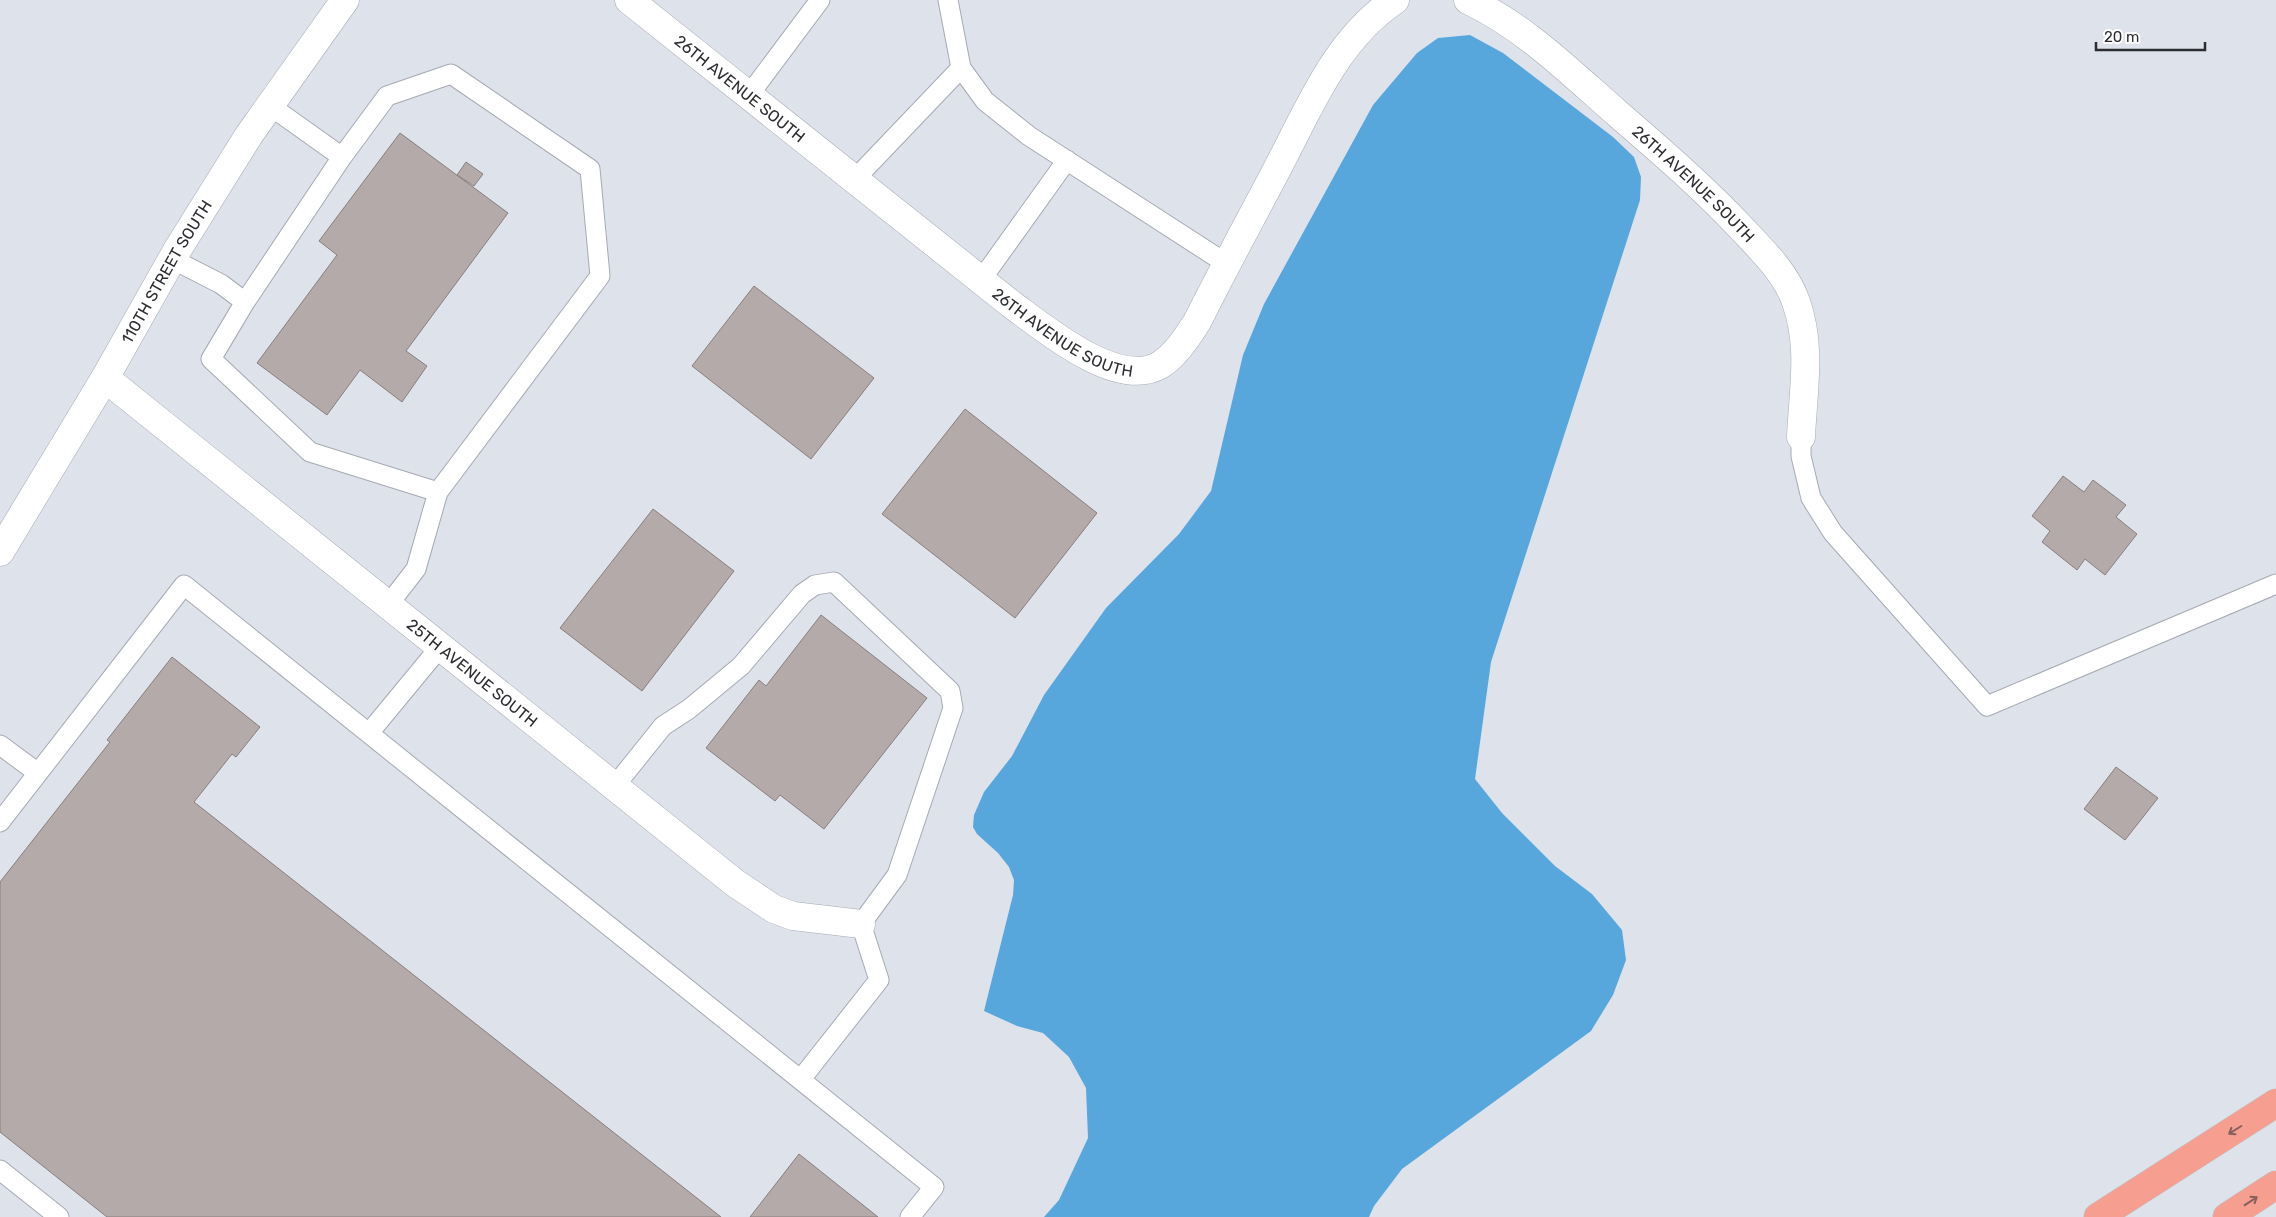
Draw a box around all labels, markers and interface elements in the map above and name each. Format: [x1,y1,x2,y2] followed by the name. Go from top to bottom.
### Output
[2096,20,2205,52] scale bar
[2104,28,2139,46] text: 20 m
[671,31,809,147] street label: 26TH AVENUE SOUTH
[1628,122,1758,246] street label: 26TH AVENUE SOUTH
[117,197,216,347] street label: 110TH STREET SOUTH
[988,284,1134,381] street label: 26TH AVENUE SOUTH
[403,615,541,731] street label: 25TH AVENUE SOUTH
[2228,1125,2242,1135] one-way arrow
[2244,1196,2258,1206] one-way arrow

